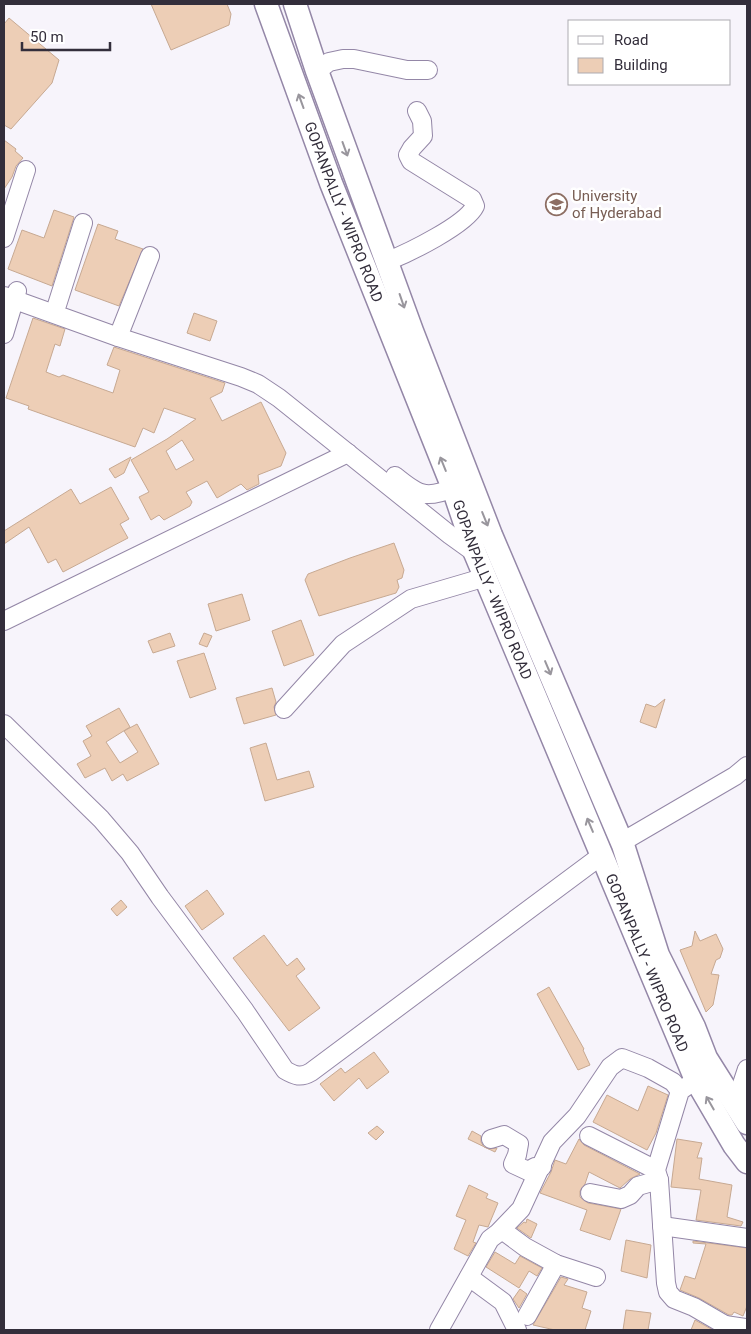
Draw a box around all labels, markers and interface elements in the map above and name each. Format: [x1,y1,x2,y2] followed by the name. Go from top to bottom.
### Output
[22,20,110,52] scale bar
[568,20,731,85] legend
[30,28,64,46] text: 50 m
[614,31,648,49] text: Road
[614,56,668,74] text: Building
[296,94,305,109] one-way arrow
[301,119,387,305] street label: GOPANPALLY - WIPRO ROAD
[341,141,350,156] one-way arrow
[572,187,662,222] place label: University of Hyderabad
[544,193,568,217] school or university icon: University of Hyderabad
[398,293,407,309] one-way arrow
[438,457,447,472] one-way arrow
[449,497,536,682] street label: GOPANPALLY - WIPRO ROAD
[481,511,490,526] one-way arrow
[543,660,553,675] one-way arrow
[584,818,594,833] one-way arrow
[601,871,692,1055] street label: GOPANPALLY - WIPRO ROAD
[704,1096,714,1111] one-way arrow

